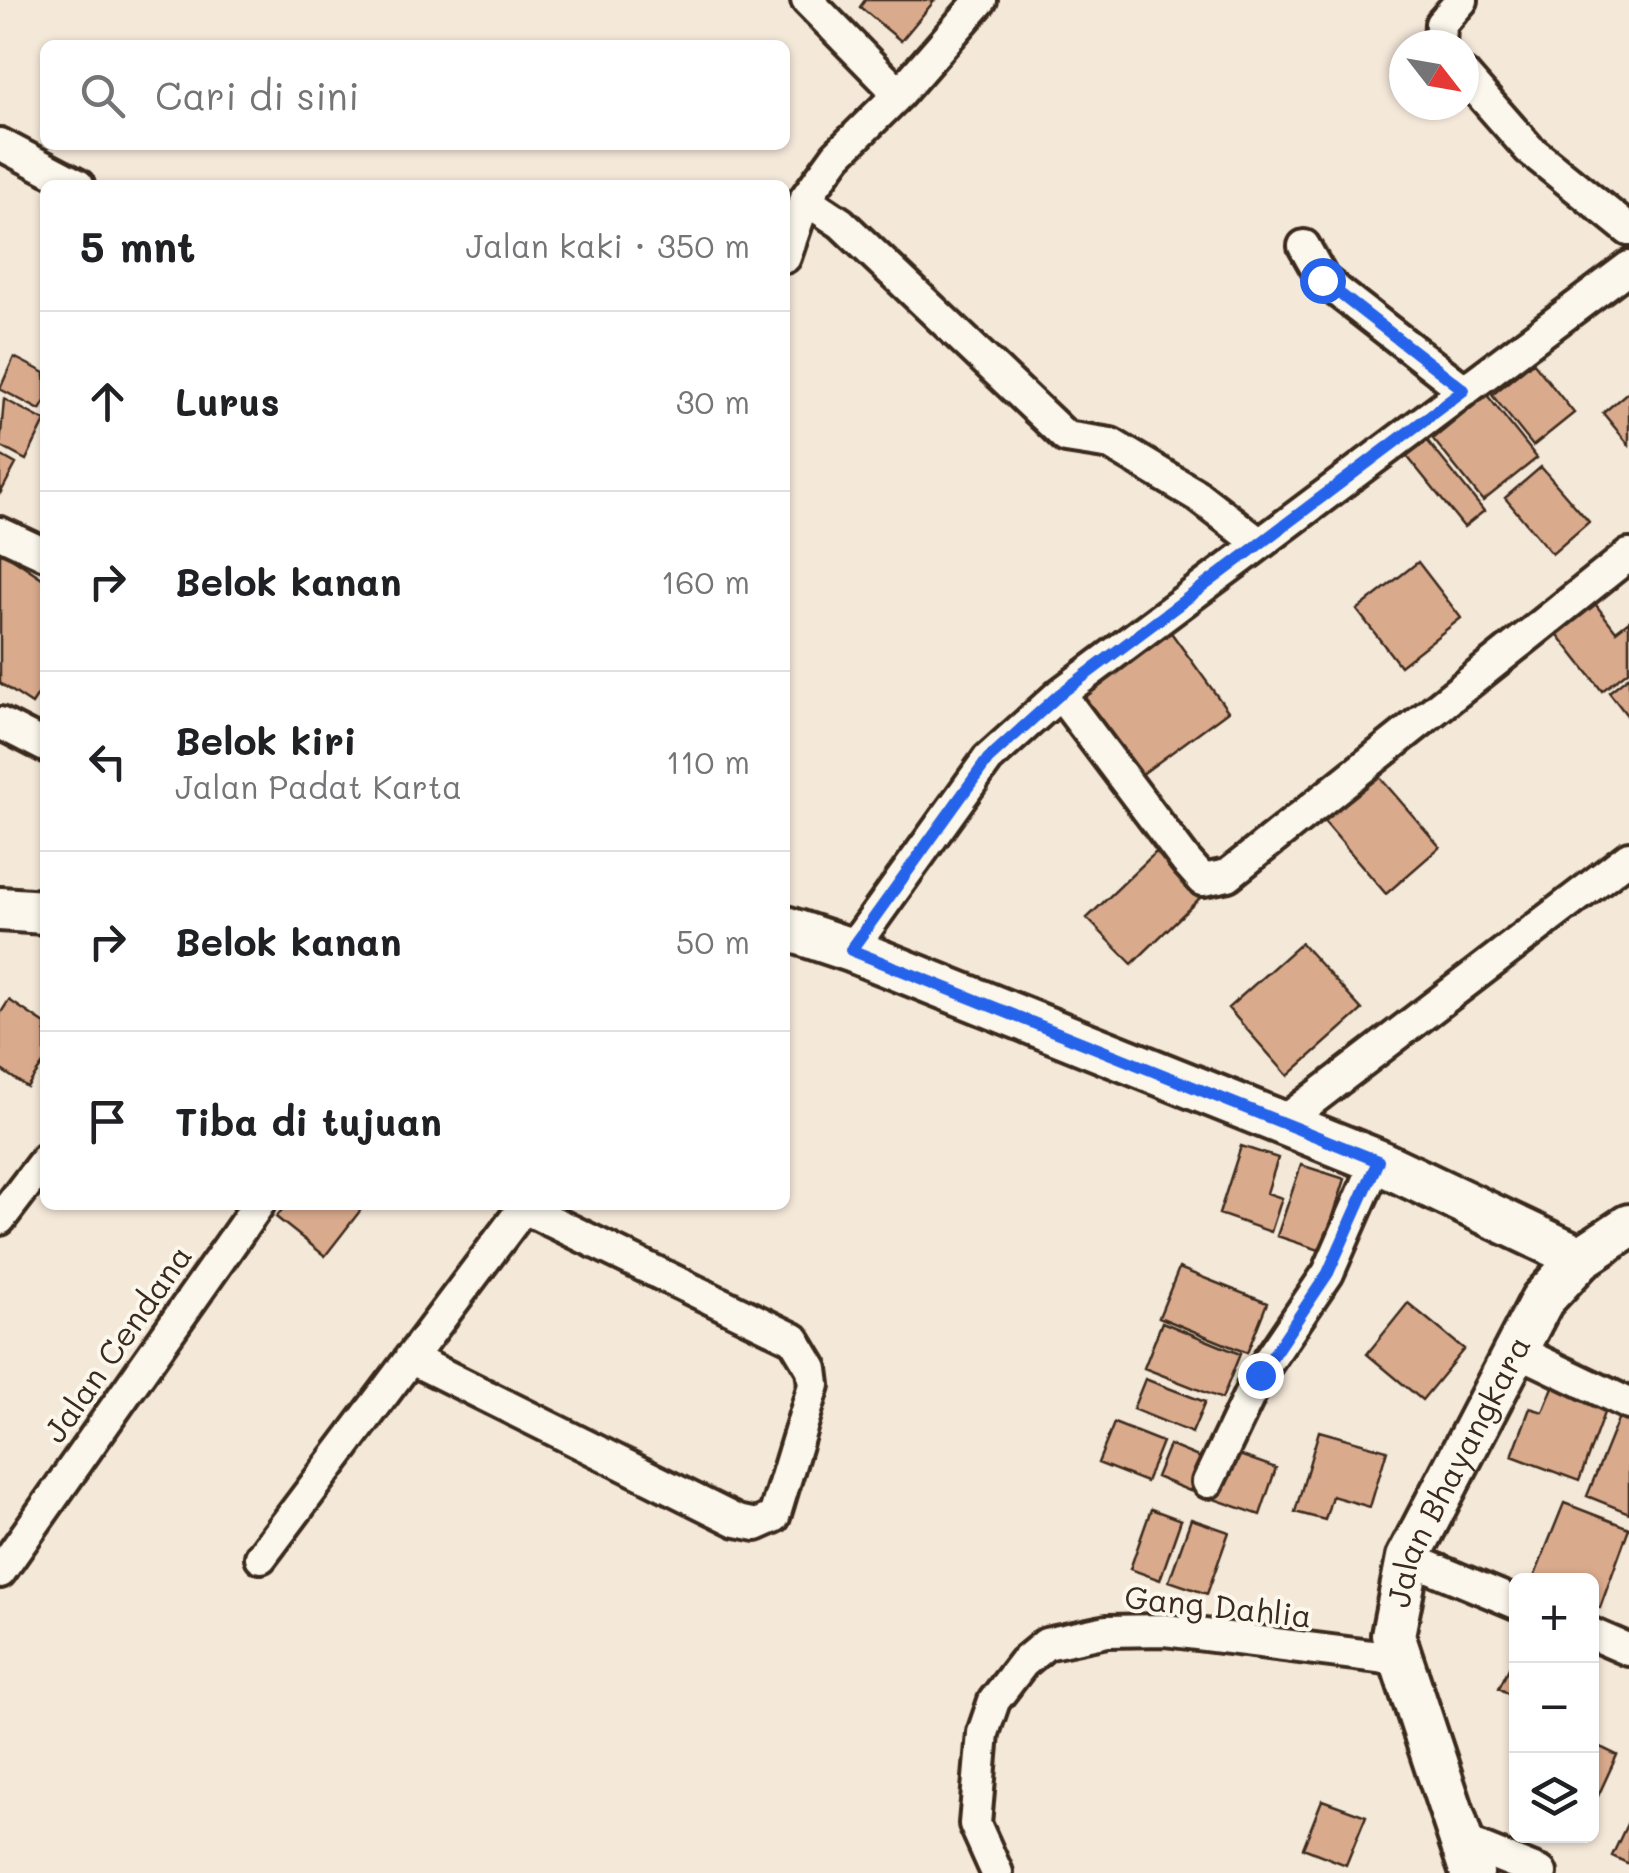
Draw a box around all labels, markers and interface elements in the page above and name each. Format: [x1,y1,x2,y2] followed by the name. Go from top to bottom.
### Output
[1389,30,1479,120] north arrow
[40,40,790,150] search box
[75,68,130,123] icon: search
[155,70,359,120] text: Cari di sini
[80,218,196,273] text: 5 mnt
[466,224,750,266] text: Jalan kaki · 350 m
[1300,258,1346,304] route start
[80,374,135,429] icon: ahead
[175,376,280,426] text: Lurus
[676,380,750,422] text: 30 m
[80,554,135,609] icon: right
[175,556,402,606] text: Belok kanan
[661,560,750,602] text: 160 m
[175,715,357,765] text: Belok kiri
[80,734,135,789] icon: left
[666,740,750,782] text: 110 m
[175,765,462,807] text: Jalan Padat Karta
[80,914,135,969] icon: right
[175,916,402,966] text: Belok kanan
[676,920,750,962] text: 50 m
[80,1094,135,1149] icon: arrive
[175,1096,442,1146] text: Tiba di tujuan
[33,1236,200,1450] street label: Jalan Cendana
[1376,1328,1539,1611] street label: Jalan Bhayangkara
[1238,1353,1284,1399] route end
[1509,1573,1599,1843] map controls
[1509,1573,1599,1663] button: +
[1123,1574,1314,1636] street label: Gang Dahlia
[1509,1663,1599,1753] button: −
[1509,1753,1599,1843] button: layers

